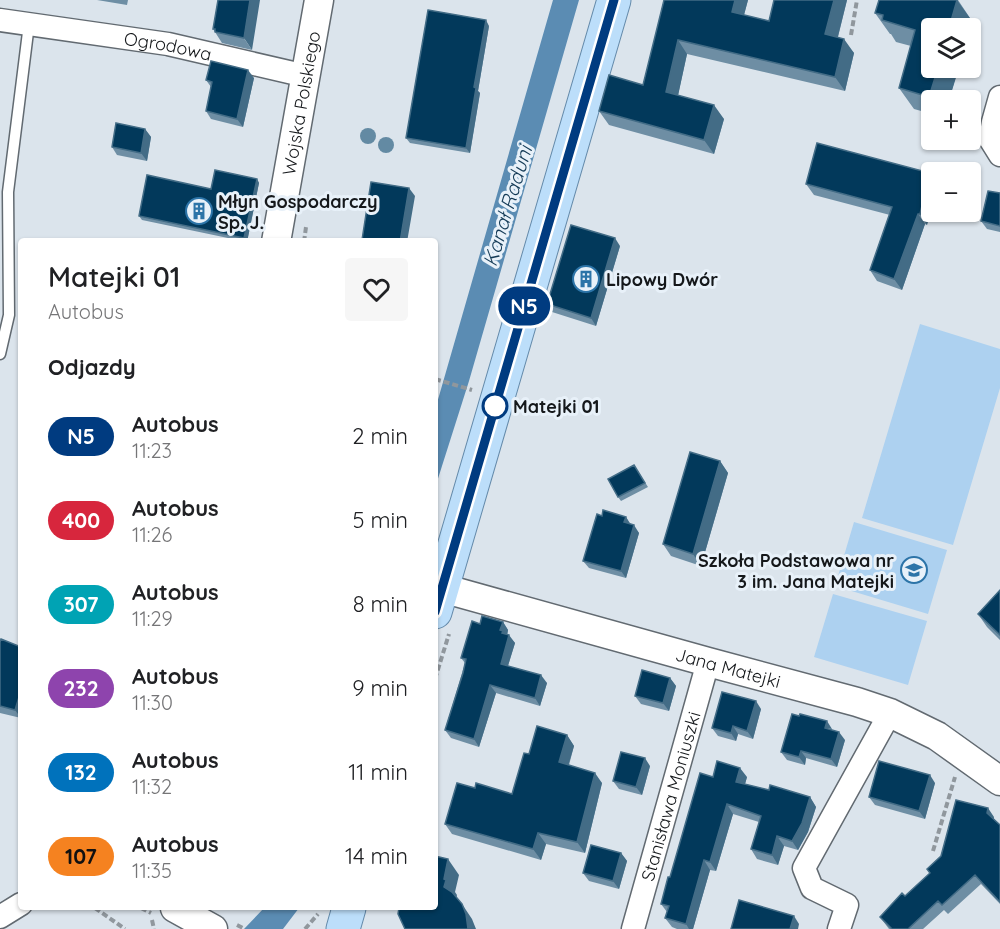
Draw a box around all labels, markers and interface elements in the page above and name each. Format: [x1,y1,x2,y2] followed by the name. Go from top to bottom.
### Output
[921,18,981,222] map controls
[921,18,981,78] button: layers
[123,26,214,65] street label: Ogrodowa
[277,29,325,177] street label: Wojska Polskiego
[921,90,981,150] button: +
[477,140,538,269] water label: Kanał Raduni
[921,162,981,222] button: −
[218,190,378,234] place label: Młyn Gospodarczy Sp. J.
[184,196,214,226] building icon: Młyn Gospodarczy Sp. J.
[345,258,408,321] button: heart
[48,259,181,294] text: Matejki 01
[571,264,601,294] building icon: Lipowy Dwór
[606,268,718,291] place label: Lipowy Dwór
[497,286,551,326] line badge: N5
[510,293,538,319] text: N5
[48,299,124,324] text: Autobus
[48,353,136,381] text: Odjazdy
[482,393,508,419] marker: Matejki 01
[513,395,599,418] place label: Matejki 01
[132,410,219,438] text: Autobus
[352,422,408,450] text: 2 min
[67,423,95,449] text: N5
[132,438,172,463] text: 11:23
[132,494,219,522] text: Autobus
[353,506,408,534] text: 5 min
[62,507,100,533] text: 400
[132,522,172,547] text: 11:26
[698,549,894,593] place label: Szkoła Podstawowa nr 3 im. Jana Matejki
[899,555,929,585] school or university icon: Szkoła Podstawowa nr 3 im. Jana Matejki
[132,578,219,606] text: Autobus
[353,590,408,618] text: 8 min
[64,591,98,617] text: 307
[132,606,173,631] text: 11:29
[673,642,783,693] street label: Jana Matejki
[132,662,219,690] text: Autobus
[352,674,408,702] text: 9 min
[63,675,99,701] text: 232
[132,690,173,715] text: 11:30
[636,709,705,884] street label: Stanisława Moniuszki
[132,746,219,774] text: Autobus
[348,758,408,786] text: 11 min
[65,759,97,785] text: 132
[132,774,172,799] text: 11:32
[132,830,219,858] text: Autobus
[345,842,408,870] text: 14 min
[65,843,97,869] text: 107
[132,858,172,883] text: 11:35

